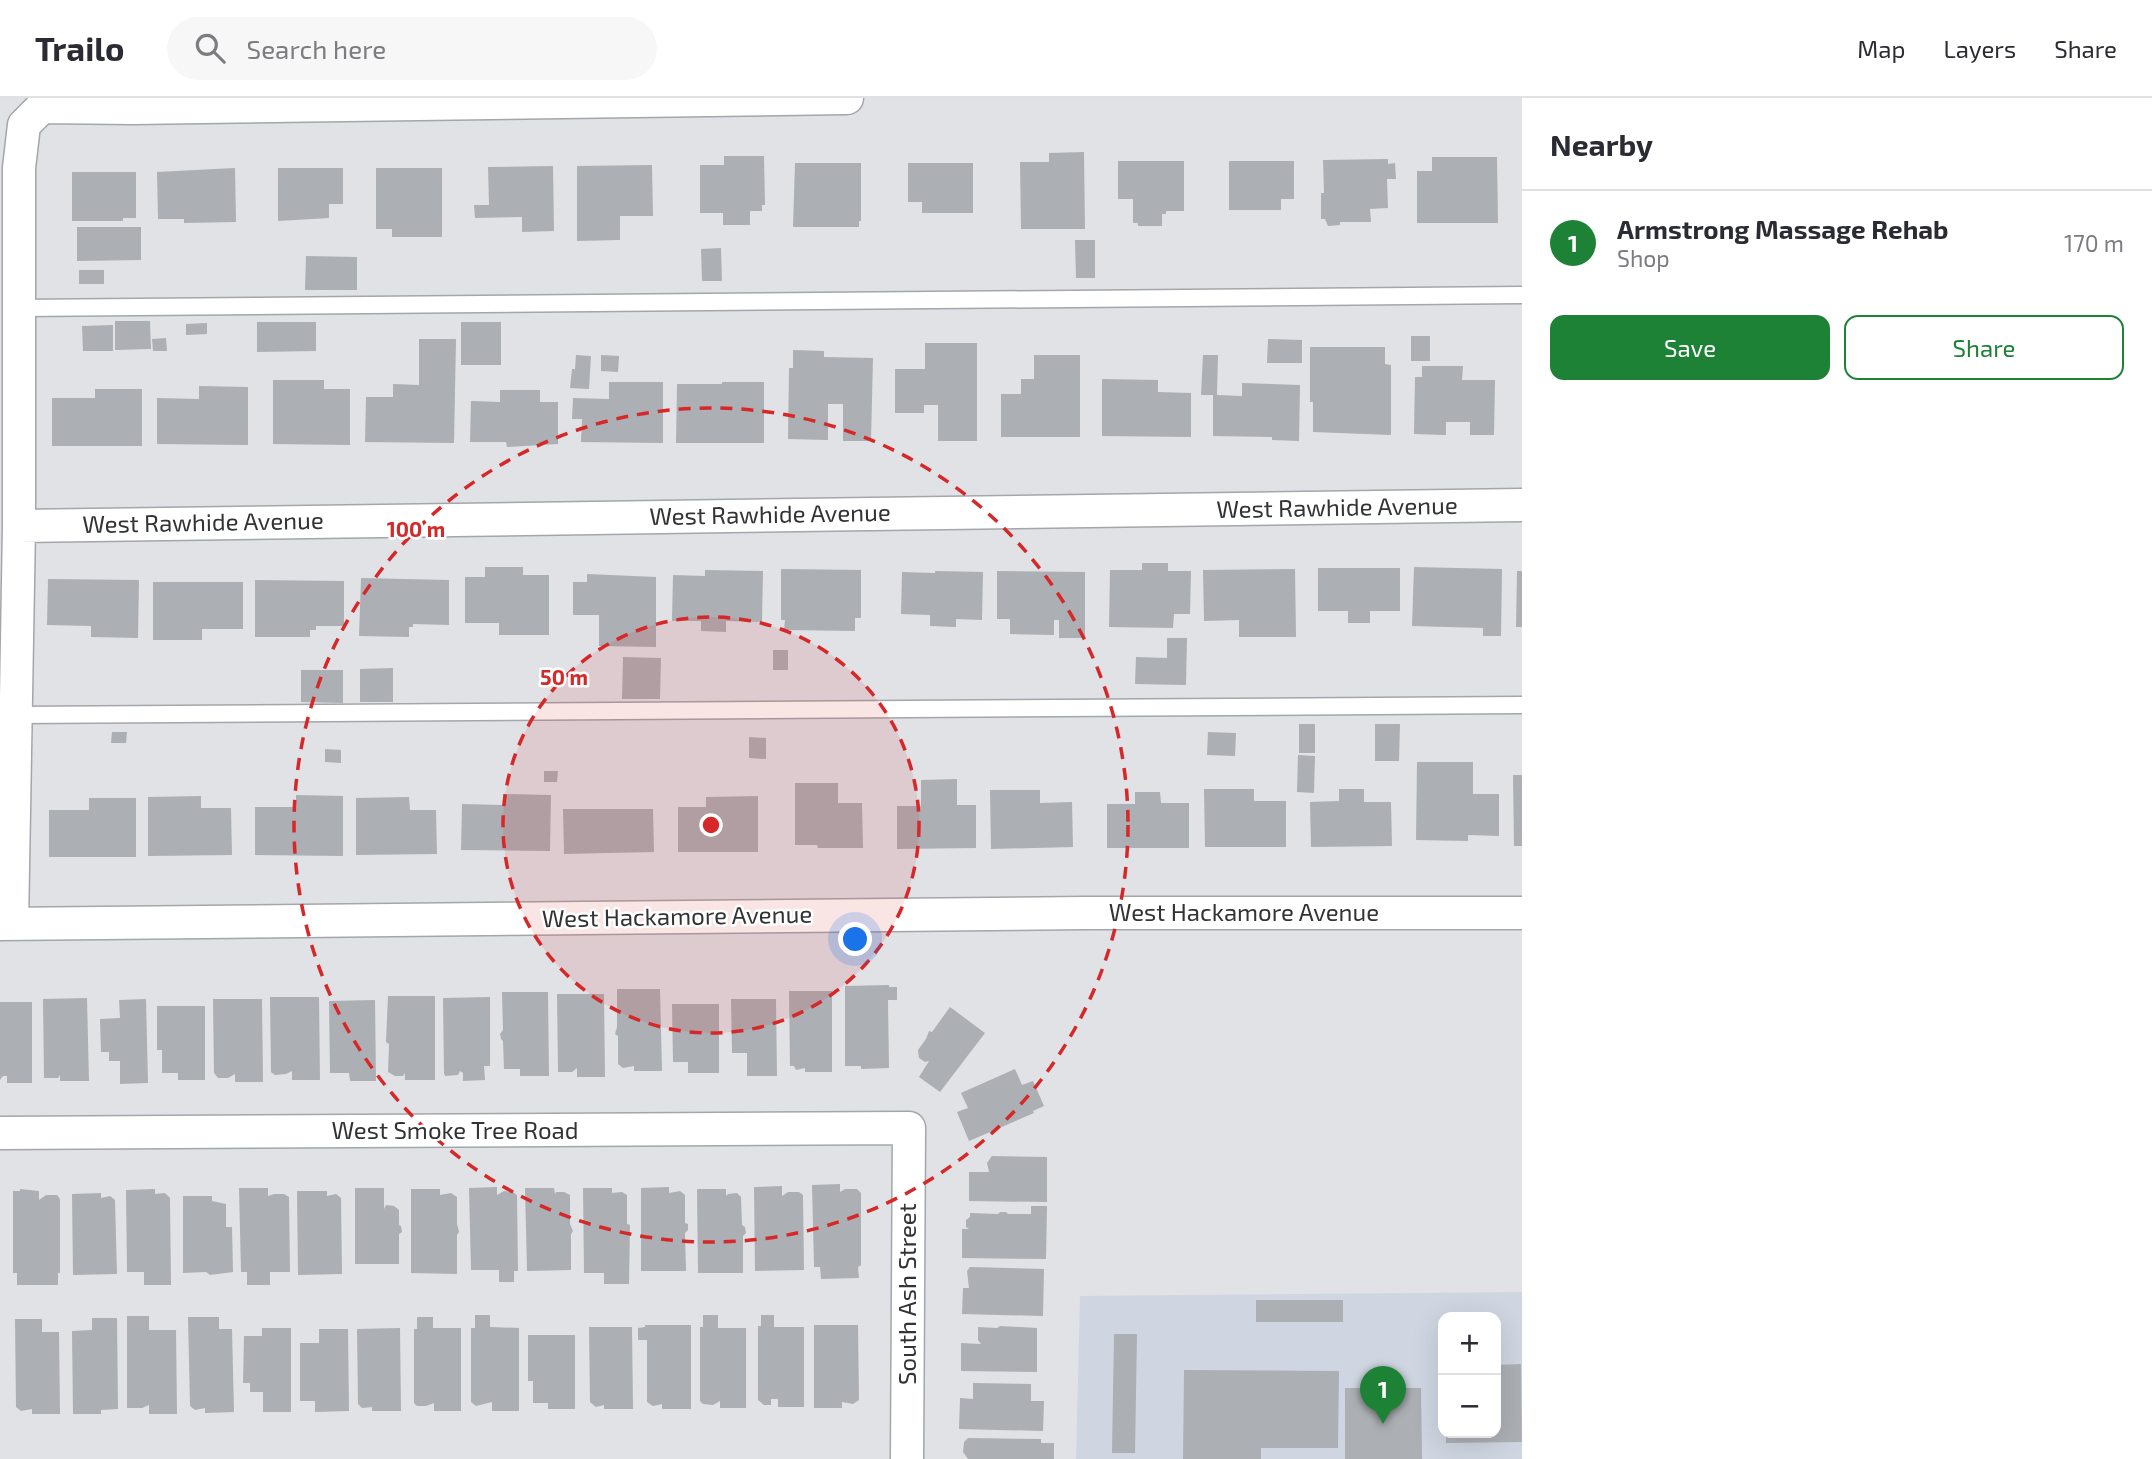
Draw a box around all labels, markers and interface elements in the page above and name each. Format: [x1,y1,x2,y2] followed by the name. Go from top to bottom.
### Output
[167,17,657,80] search box
[35,28,125,68] text: Trailo
[191,29,229,67] icon: search
[247,33,386,64] text: Search here
[1857,34,1905,63] text: Map
[1943,34,2016,63] text: Layers
[2054,34,2117,63] text: Share
[1550,126,1653,162] text: Nearby
[1617,213,1949,244] text: Armstrong Massage Rehab
[1568,229,1578,257] text: 1
[2064,229,2124,257] text: 170 m
[1617,244,1670,272] text: Shop
[1550,315,1830,380] button: Save
[1844,315,2124,380] button: Share
[1216,490,1458,523] street label: West Rawhide Avenue
[649,497,891,530] street label: West Rawhide Avenue
[82,505,324,538] street label: West Rawhide Avenue
[387,516,445,541] text: 100 m
[540,664,588,689] text: 50 m
[699,813,723,837] centre of rings
[1109,897,1379,926] street label: West Hackamore Avenue
[542,899,812,932] street label: West Hackamore Avenue
[838,922,872,956] your location
[332,1115,578,1144] street label: West Smoke Tree Road
[892,1203,921,1385] street label: South Ash Street
[1438,1312,1501,1438] map controls
[1438,1312,1501,1375] button: +
[1360,1366,1406,1424] pin: 1
[1438,1375,1501,1438] button: −

